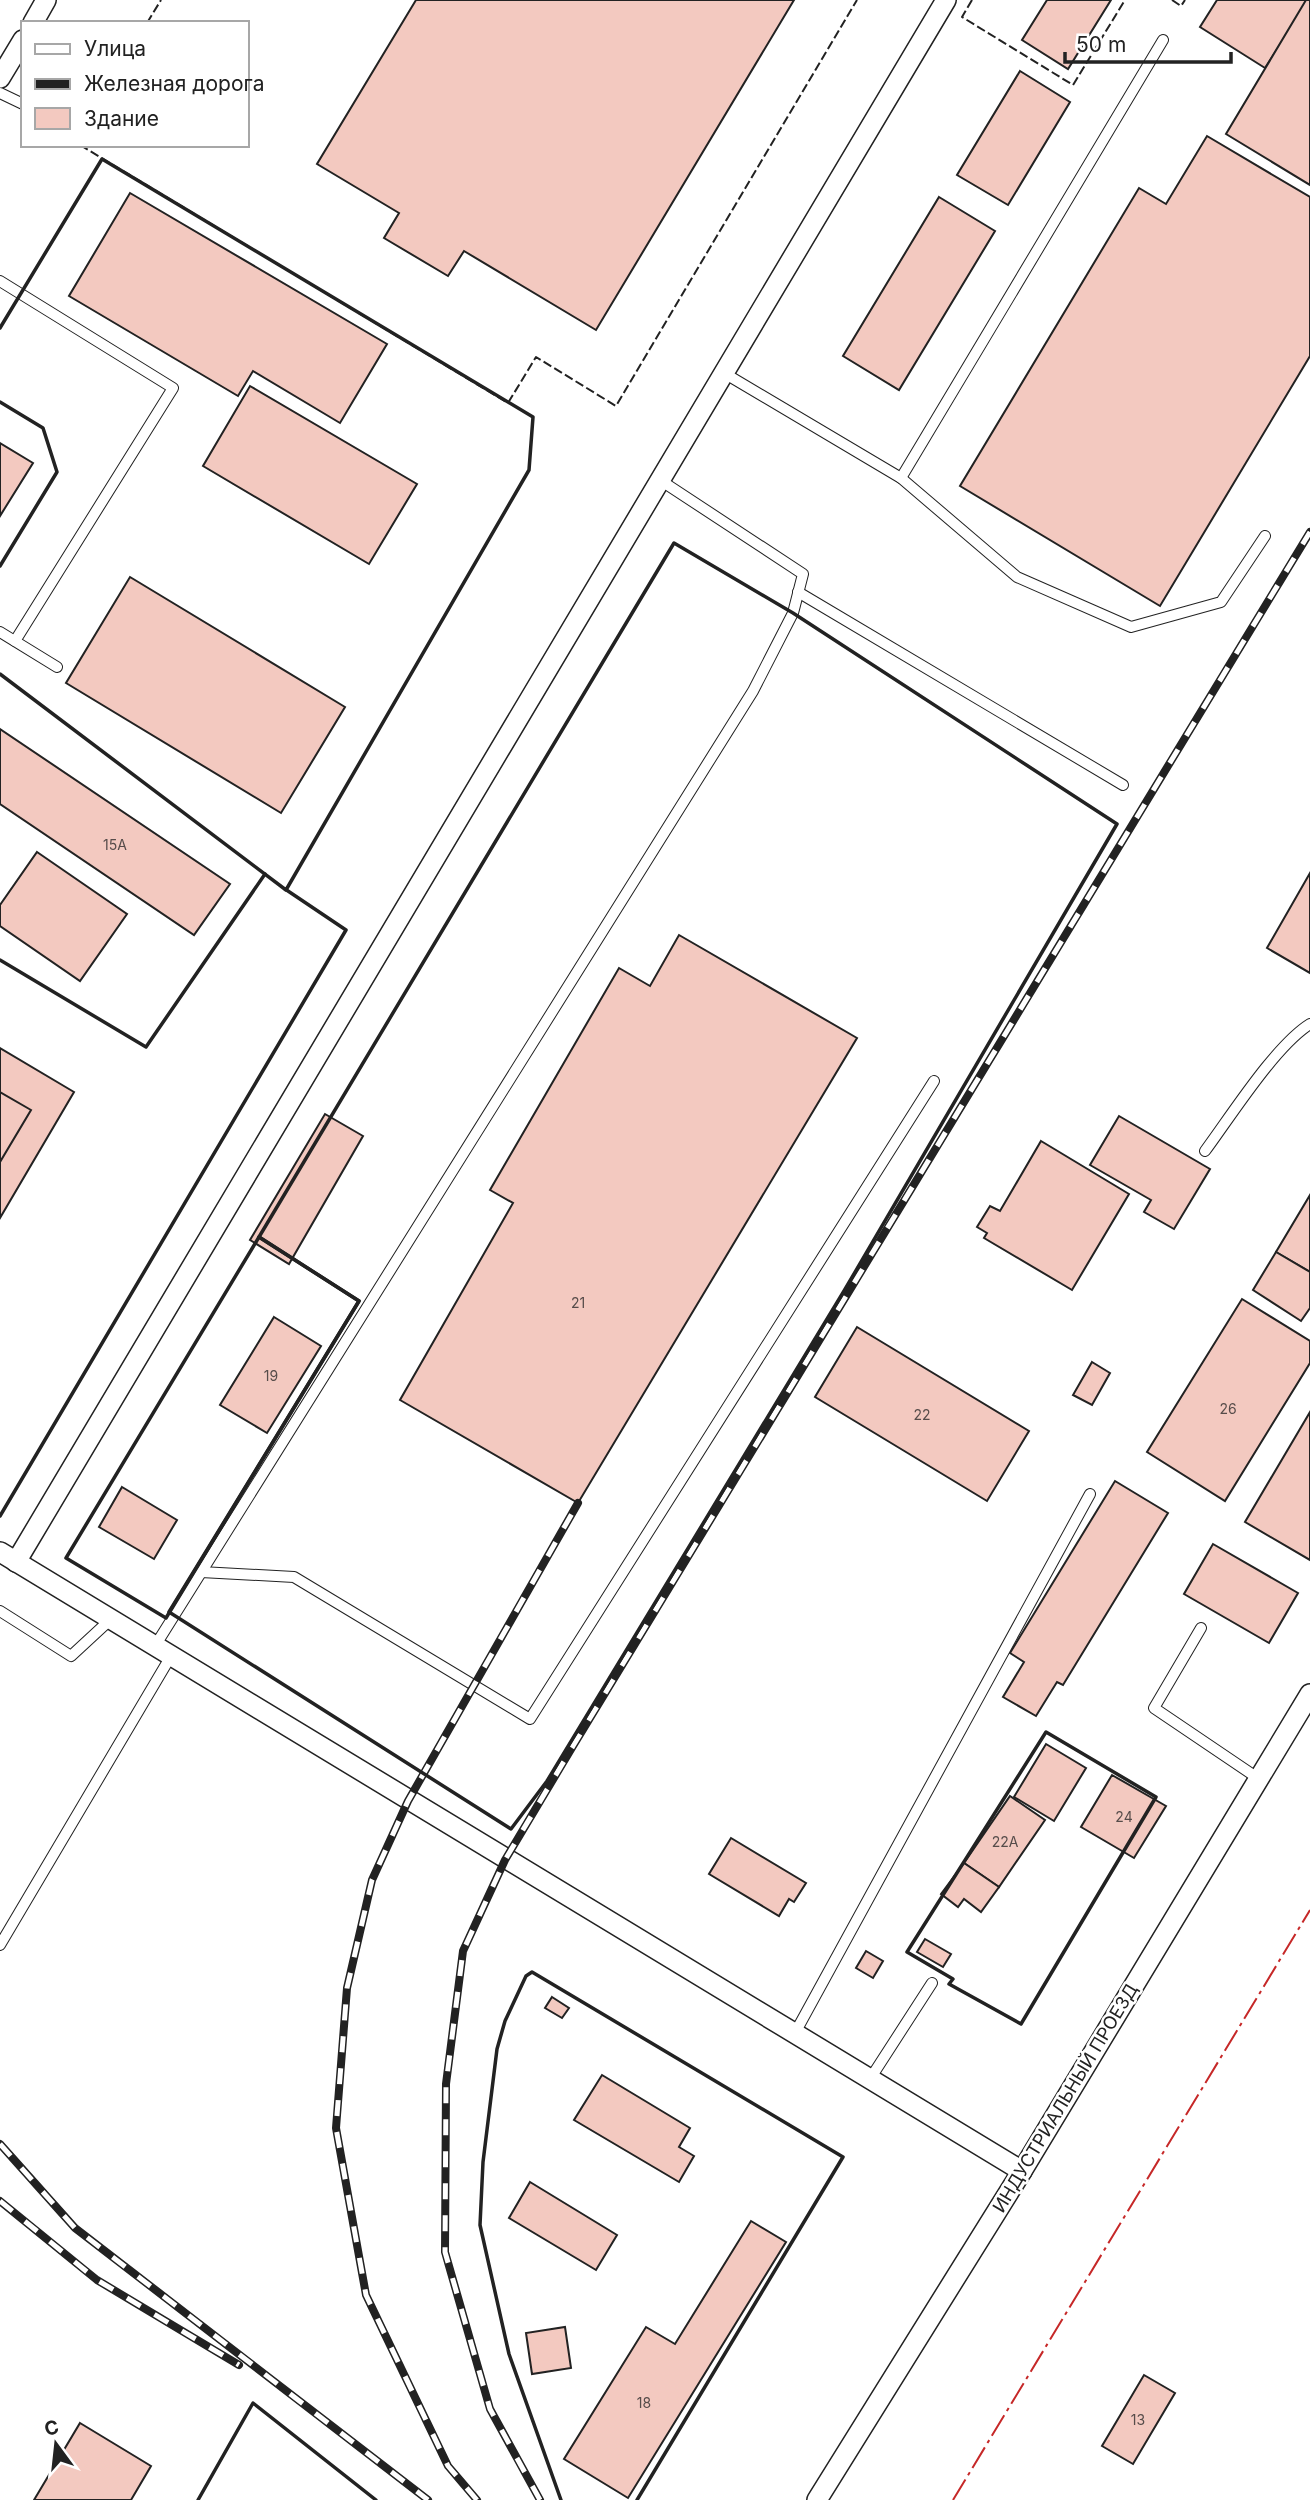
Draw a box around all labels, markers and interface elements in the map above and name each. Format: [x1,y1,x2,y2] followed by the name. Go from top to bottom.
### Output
[21,21,248,147] legend
[1065,21,1231,65] scale bar
[1076,32,1126,57] text: 50 m
[84,36,146,61] text: Улица
[84,71,264,96] text: Железная дорога
[84,106,159,131] text: Здание
[103,836,127,853] house number: 15А
[571,1294,585,1311] house number: 21
[264,1367,278,1384] house number: 19
[1219,1400,1237,1417] house number: 26
[913,1406,931,1423] house number: 22
[1115,1808,1133,1825] house number: 24
[992,1833,1019,1850] house number: 22А
[987,1979,1142,2216] street label: ИНДУСТРИАЛЬНЫЙ ПРОЕЗД
[637,2394,651,2411] house number: 18
[21,2409,91,2479] north arrow
[1131,2411,1145,2428] house number: 13
[42,2415,61,2441] text: С

